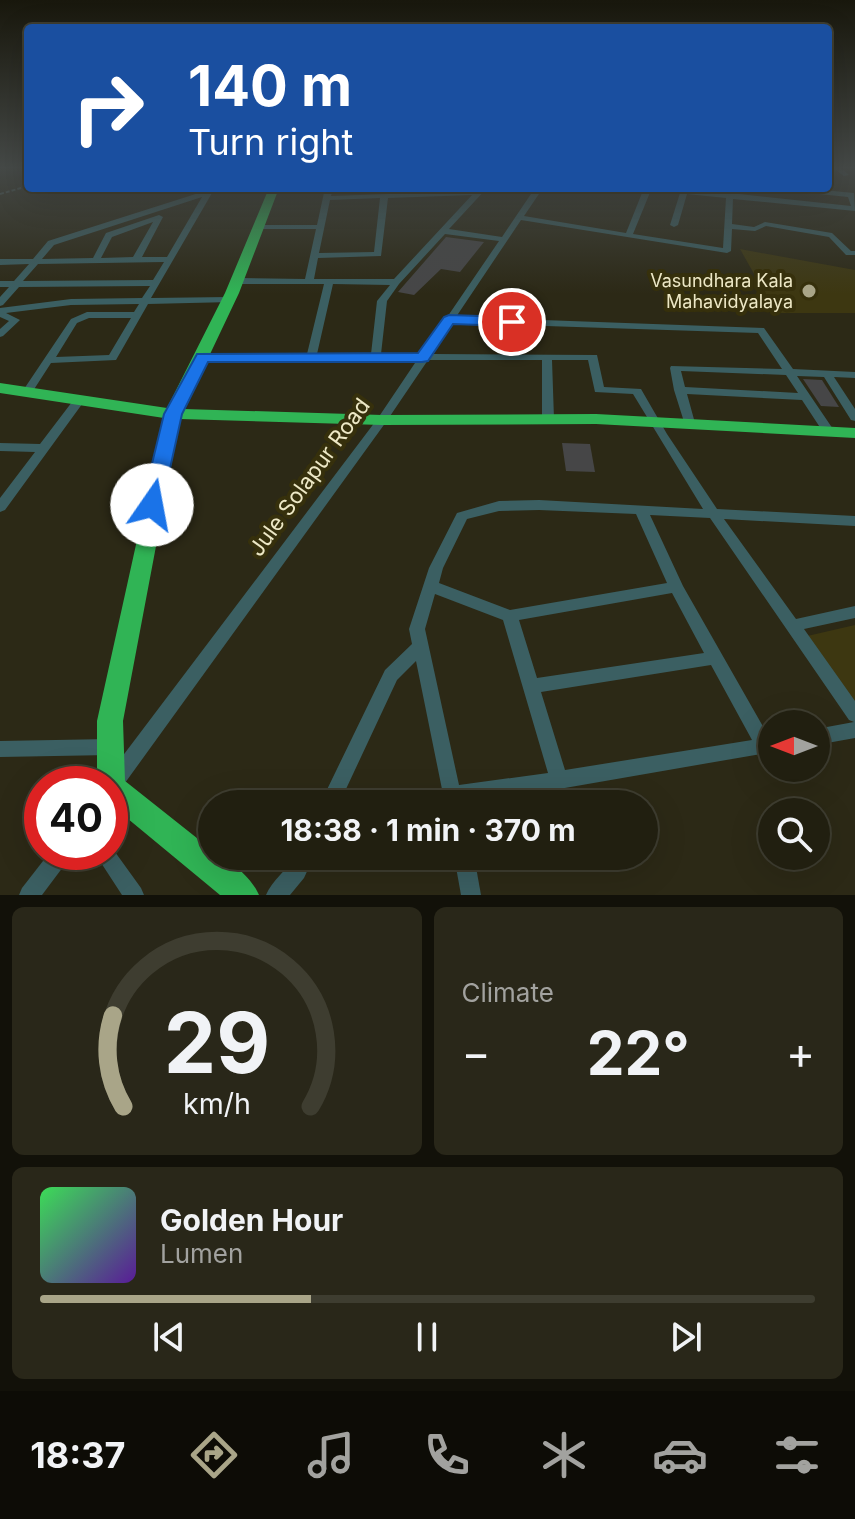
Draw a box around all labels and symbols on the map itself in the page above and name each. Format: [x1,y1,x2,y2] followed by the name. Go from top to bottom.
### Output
[650,270,793,312] place label: Vasundhara Kala Mahavidyalaya
[800,282,818,300] marker: Vasundhara Kala Mahavidyalaya
[478,288,546,356] pin
[243,393,375,561] street label: Jule Solapur Road
[110,463,194,547] position arrow
[758,710,830,782] north arrow
[24,766,128,870] speed limit sign: 40

